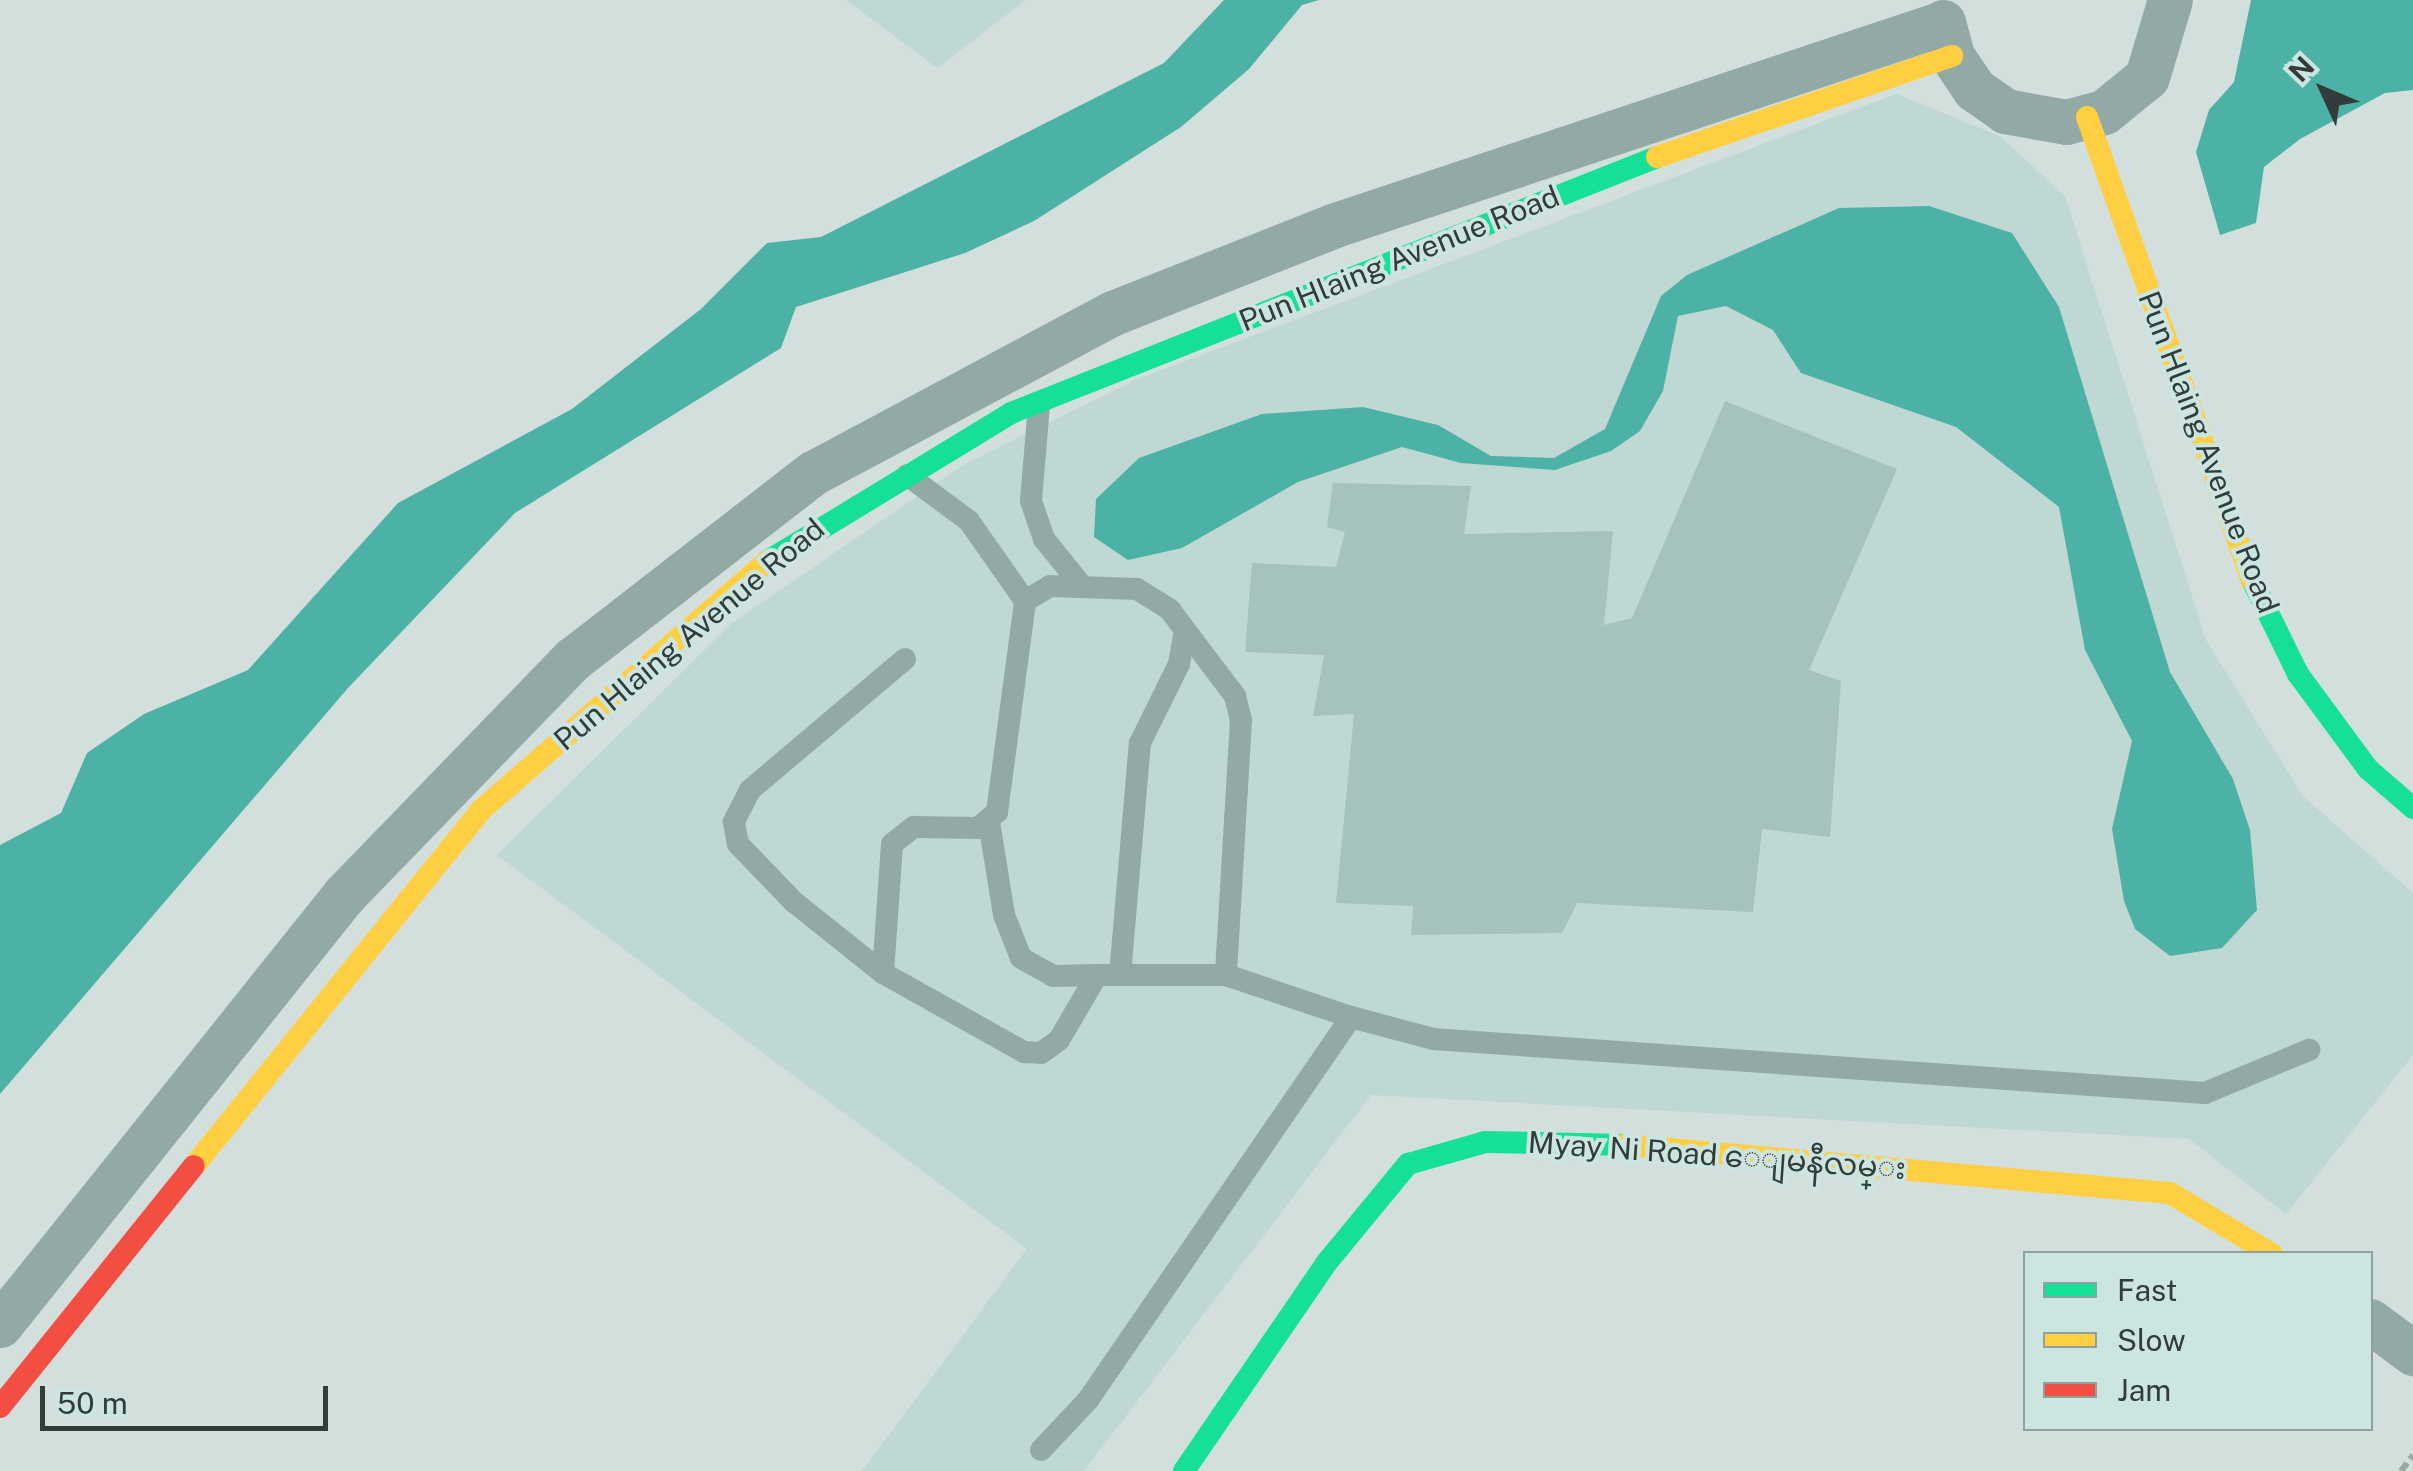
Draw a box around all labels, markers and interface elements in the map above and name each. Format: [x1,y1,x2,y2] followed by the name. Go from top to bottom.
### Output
[2273,40,2373,140] north arrow
[2282,49,2321,88] text: N
[1234,177,1564,339] street label: Pun Hlaing Avenue Road
[2131,286,2287,618] street label: Pun Hlaing Avenue Road
[546,510,832,758] street label: Pun Hlaing Avenue Road
[1527,1124,1907,1186] street label: Myay Ni Road ေျမနီလမ္း
[2023,1251,2373,1431] legend
[2117,1272,2177,1308] text: Fast
[2117,1322,2186,1358] text: Slow
[45,1366,332,1428] scale bar
[2117,1372,2171,1408] text: Jam
[57,1385,128,1421] text: 50 m

